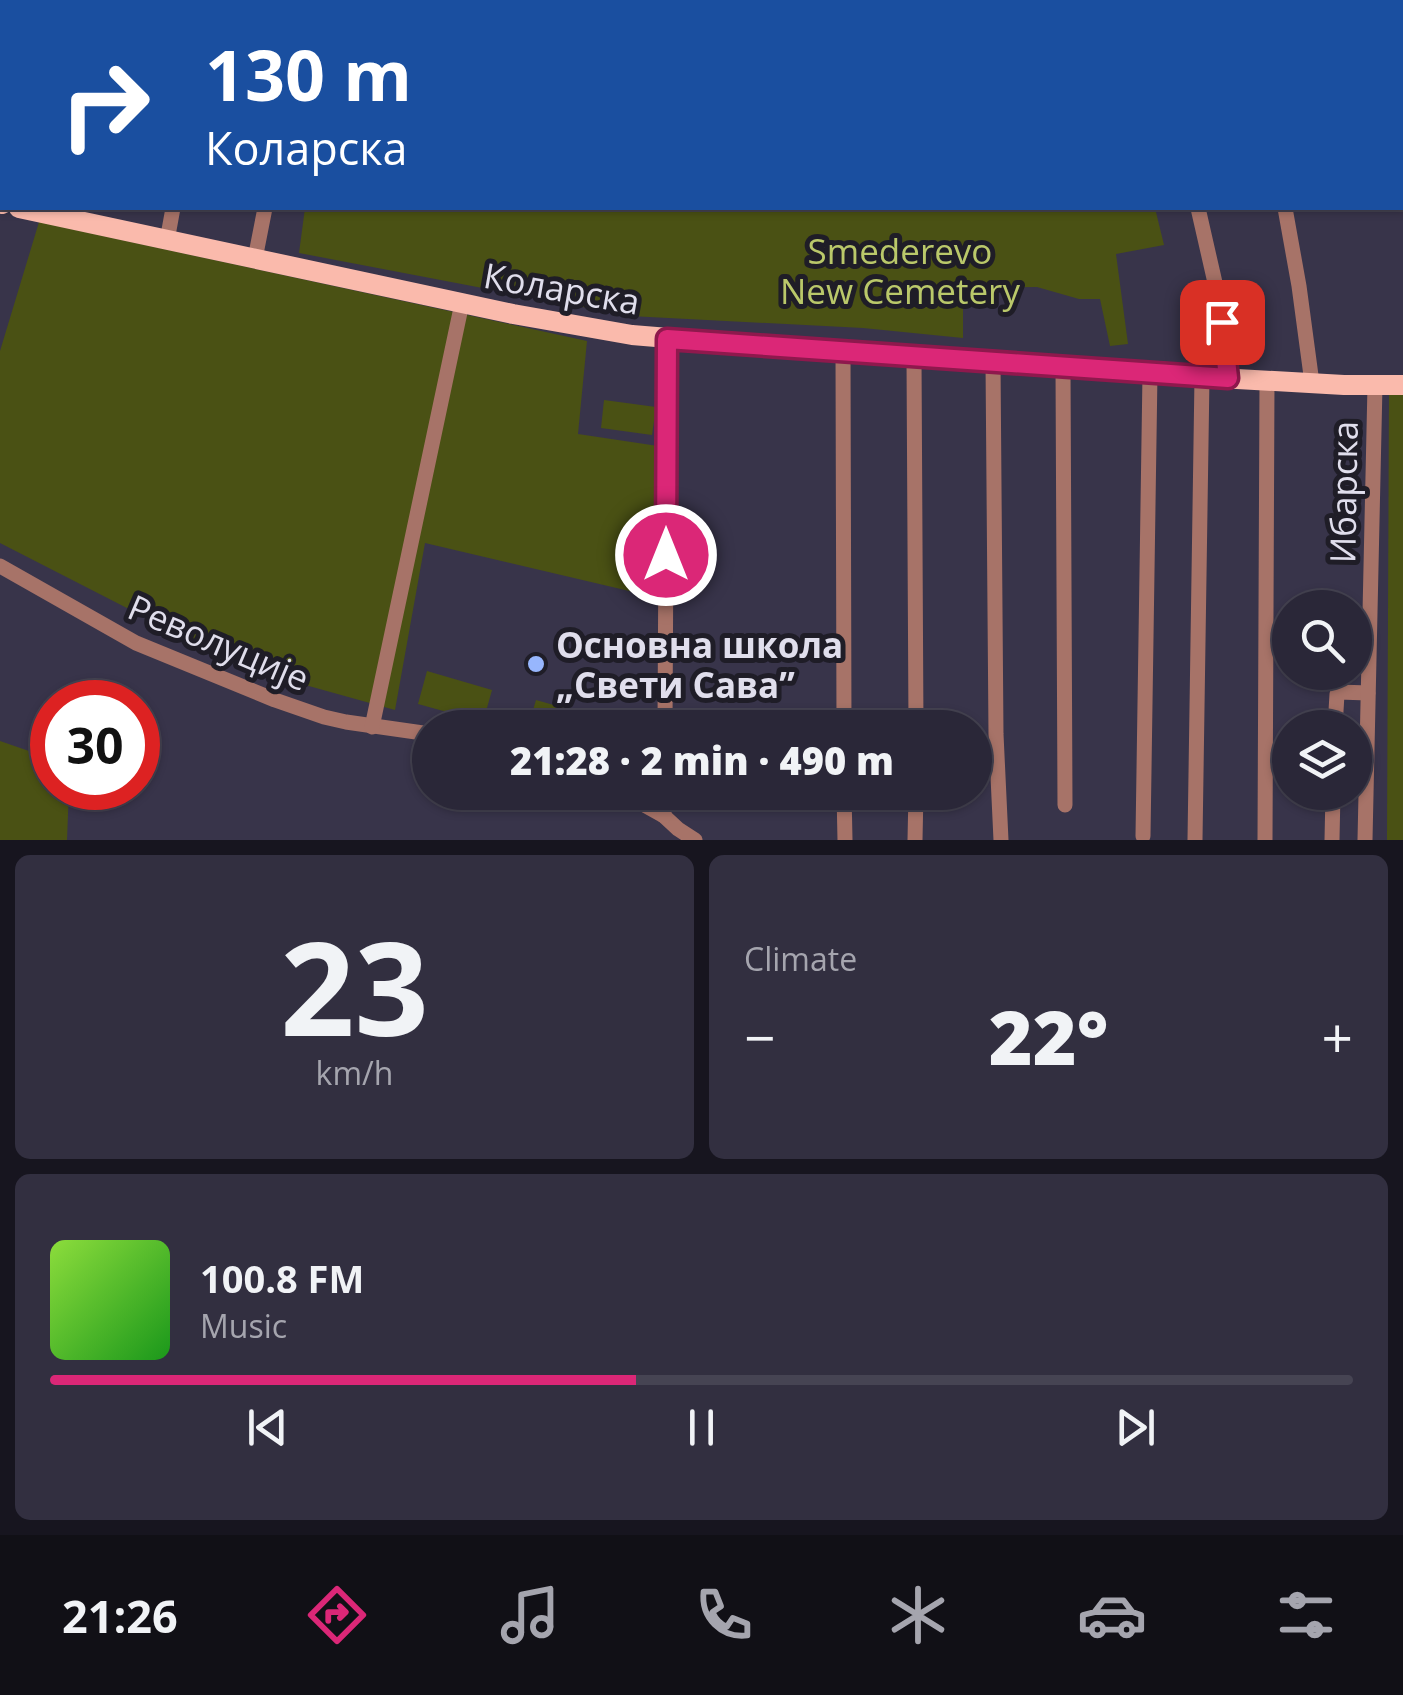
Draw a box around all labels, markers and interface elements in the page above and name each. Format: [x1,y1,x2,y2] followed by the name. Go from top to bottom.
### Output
[205,26,412,122] text: 130 m
[40,40,170,170] icon: right
[205,117,408,178] text: Коларска
[780,227,1020,314] park label: Smederevo New Cemetery
[480,251,644,325] street label: Коларска
[1180,280,1265,365] pin
[1195,295,1250,350] icon: arrive
[1318,420,1368,564] street label: Ибарска
[614,503,718,607] position arrow
[121,583,317,701] street label: Револуције
[1272,590,1372,810] map controls
[1272,590,1372,690] button: search
[556,621,843,708] place label: Основна школа „Свети Сава”
[525,653,547,675] marker: Основна школа „Свети Сава”
[30,680,160,810] speed limit sign: 30
[1272,710,1372,810] button: layers
[510,734,894,786] text: 21:28 · 2 min · 490 m
[280,897,429,1074] text: 23
[744,937,857,980] text: Climate
[989,985,1108,1087] text: 22°
[744,999,775,1074] text: −
[1322,999,1353,1074] text: +
[316,1051,393,1094] text: km/h
[200,1252,364,1304] text: 100.8 FM
[200,1304,287,1347] text: Music
[240,1400,295,1455] icon: previous
[674,1400,729,1455] icon: pause
[1108,1400,1163,1455] icon: next
[302,1580,372,1650] icon: directions
[495,1580,565,1650] icon: music
[689,1580,759,1650] icon: phone
[883,1580,953,1650] icon: climate
[1077,1580,1147,1650] icon: car
[1271,1580,1341,1650] icon: filters
[62,1585,178,1646] text: 21:26

